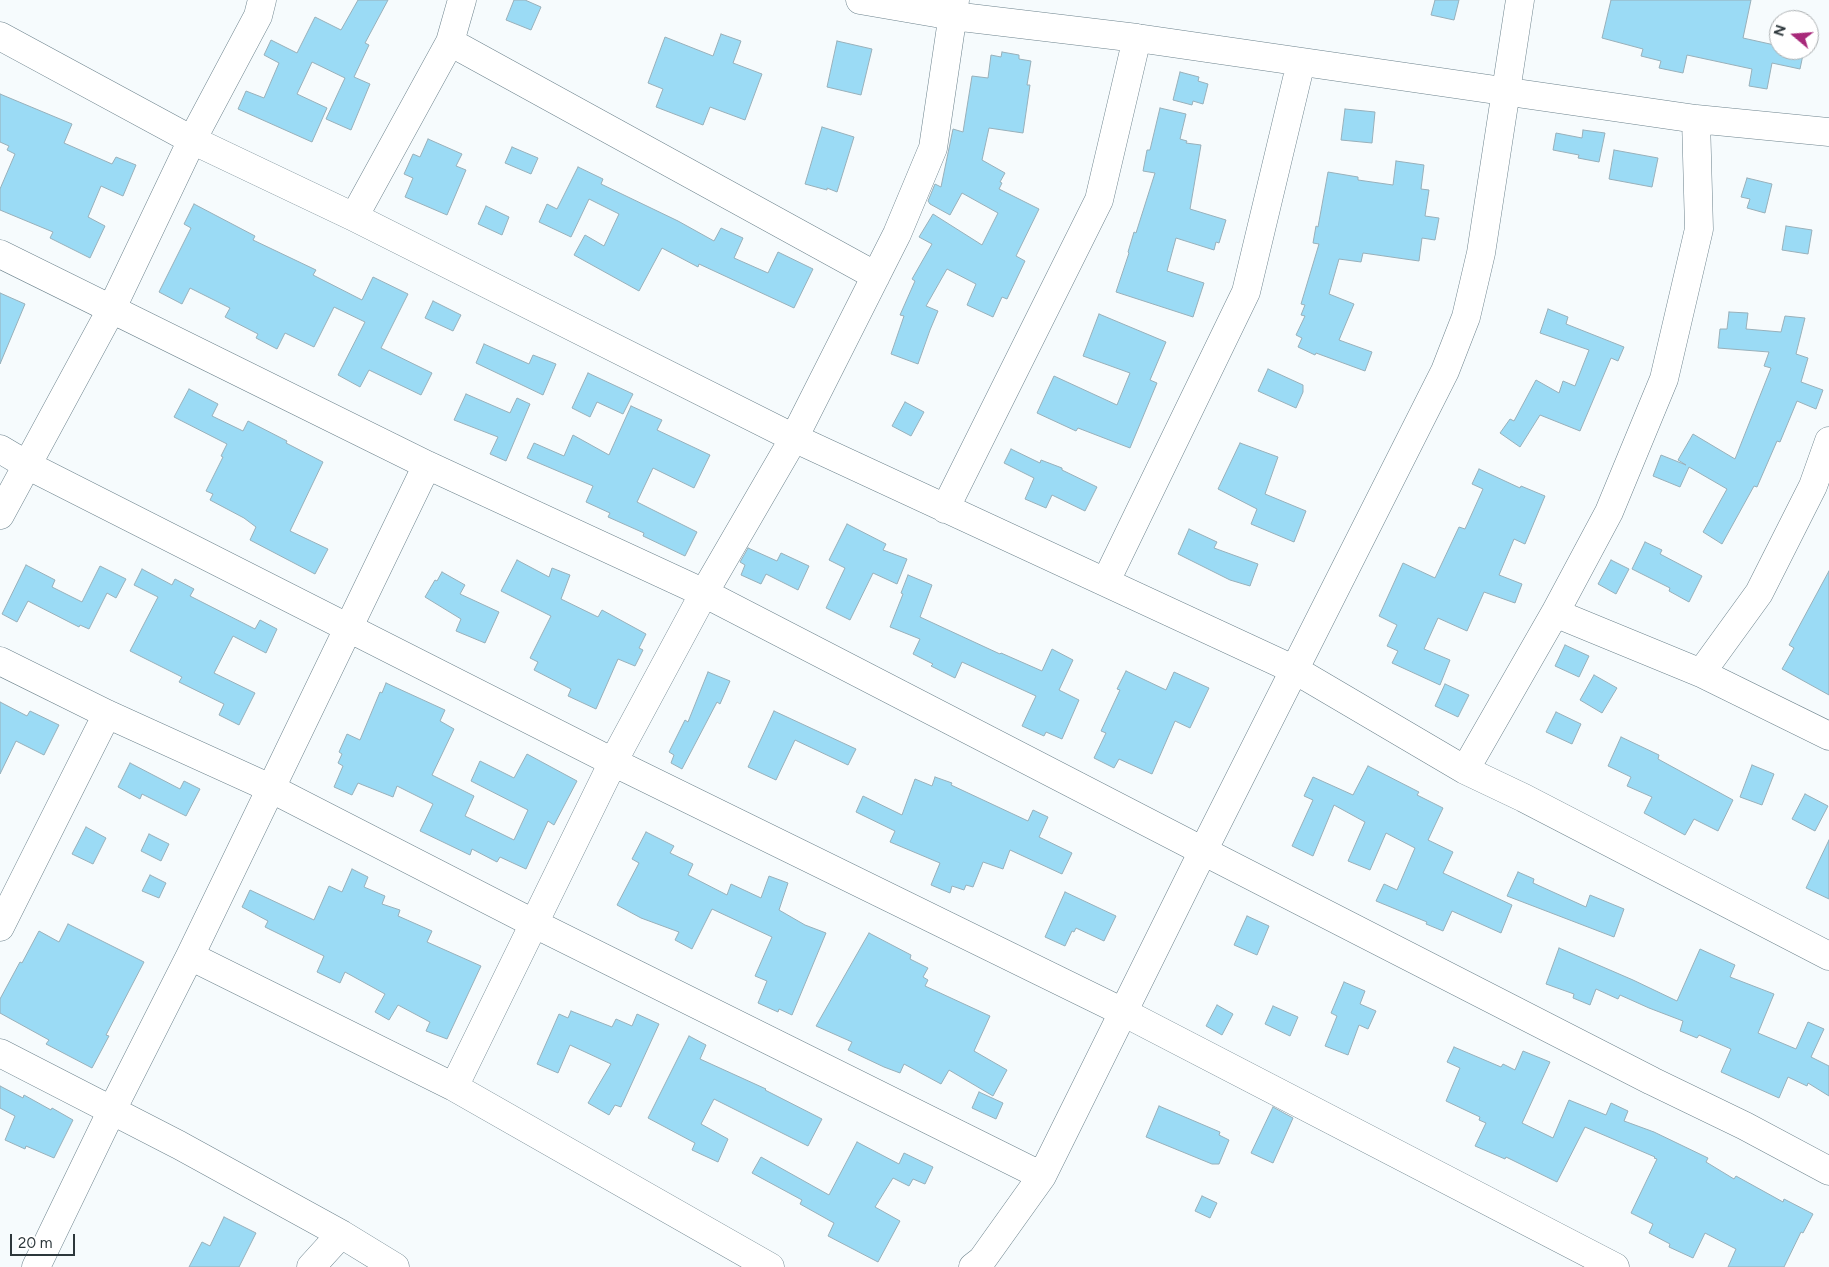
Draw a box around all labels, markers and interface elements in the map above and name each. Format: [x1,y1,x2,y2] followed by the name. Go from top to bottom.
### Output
[1769,10,1819,60] north arrow
[1770,23,1790,38] text: N
[12,1224,78,1256] scale bar
[18,1234,52,1252] text: 20 m

